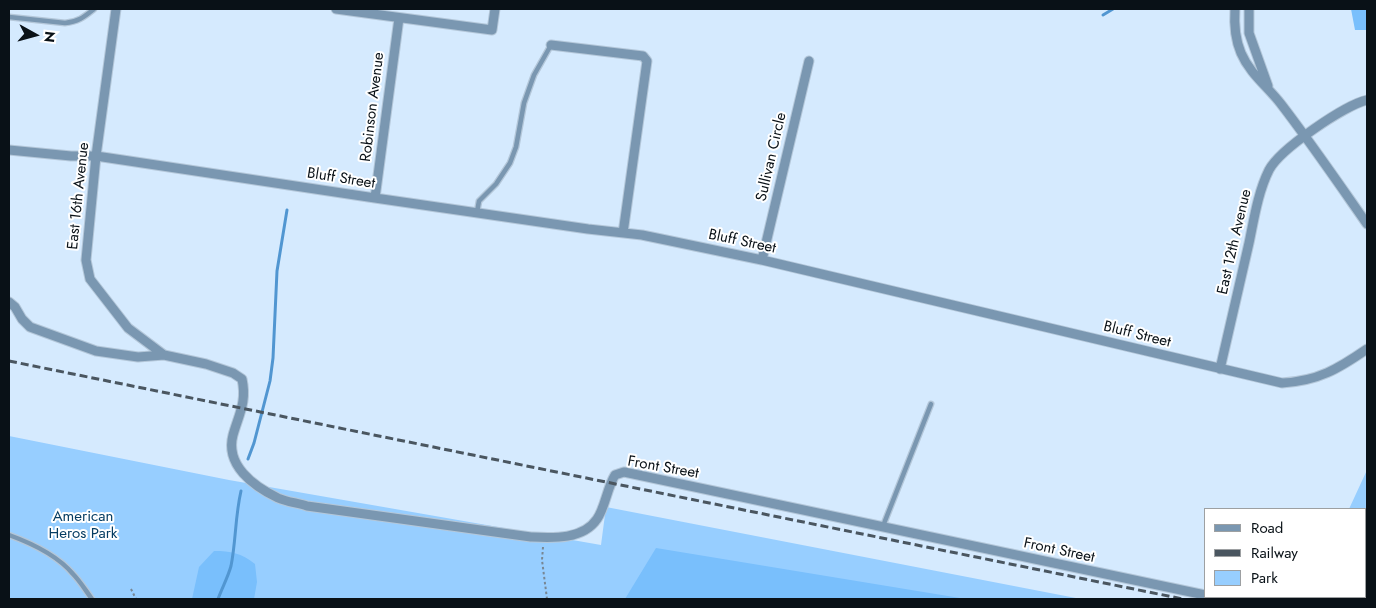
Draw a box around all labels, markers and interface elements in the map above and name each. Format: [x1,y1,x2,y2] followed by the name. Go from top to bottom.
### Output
[10,10,60,60] north arrow
[39,30,60,44] text: N
[357,51,389,163] street label: Robinson Avenue
[753,111,791,203] street label: Sullivan Circle
[64,142,94,250] street label: East 16th Avenue
[306,165,376,193] street label: Bluff Street
[1214,188,1256,296] street label: East 12th Avenue
[707,226,777,258] street label: Bluff Street
[1102,318,1172,352] street label: Bluff Street
[626,453,700,483] street label: Front Street
[49,508,117,543] park label: American Heros Park
[1204,508,1366,598] legend
[1251,517,1283,539] text: Road
[1022,535,1096,567] street label: Front Street
[1251,542,1298,564] text: Railway
[1251,567,1278,589] text: Park

